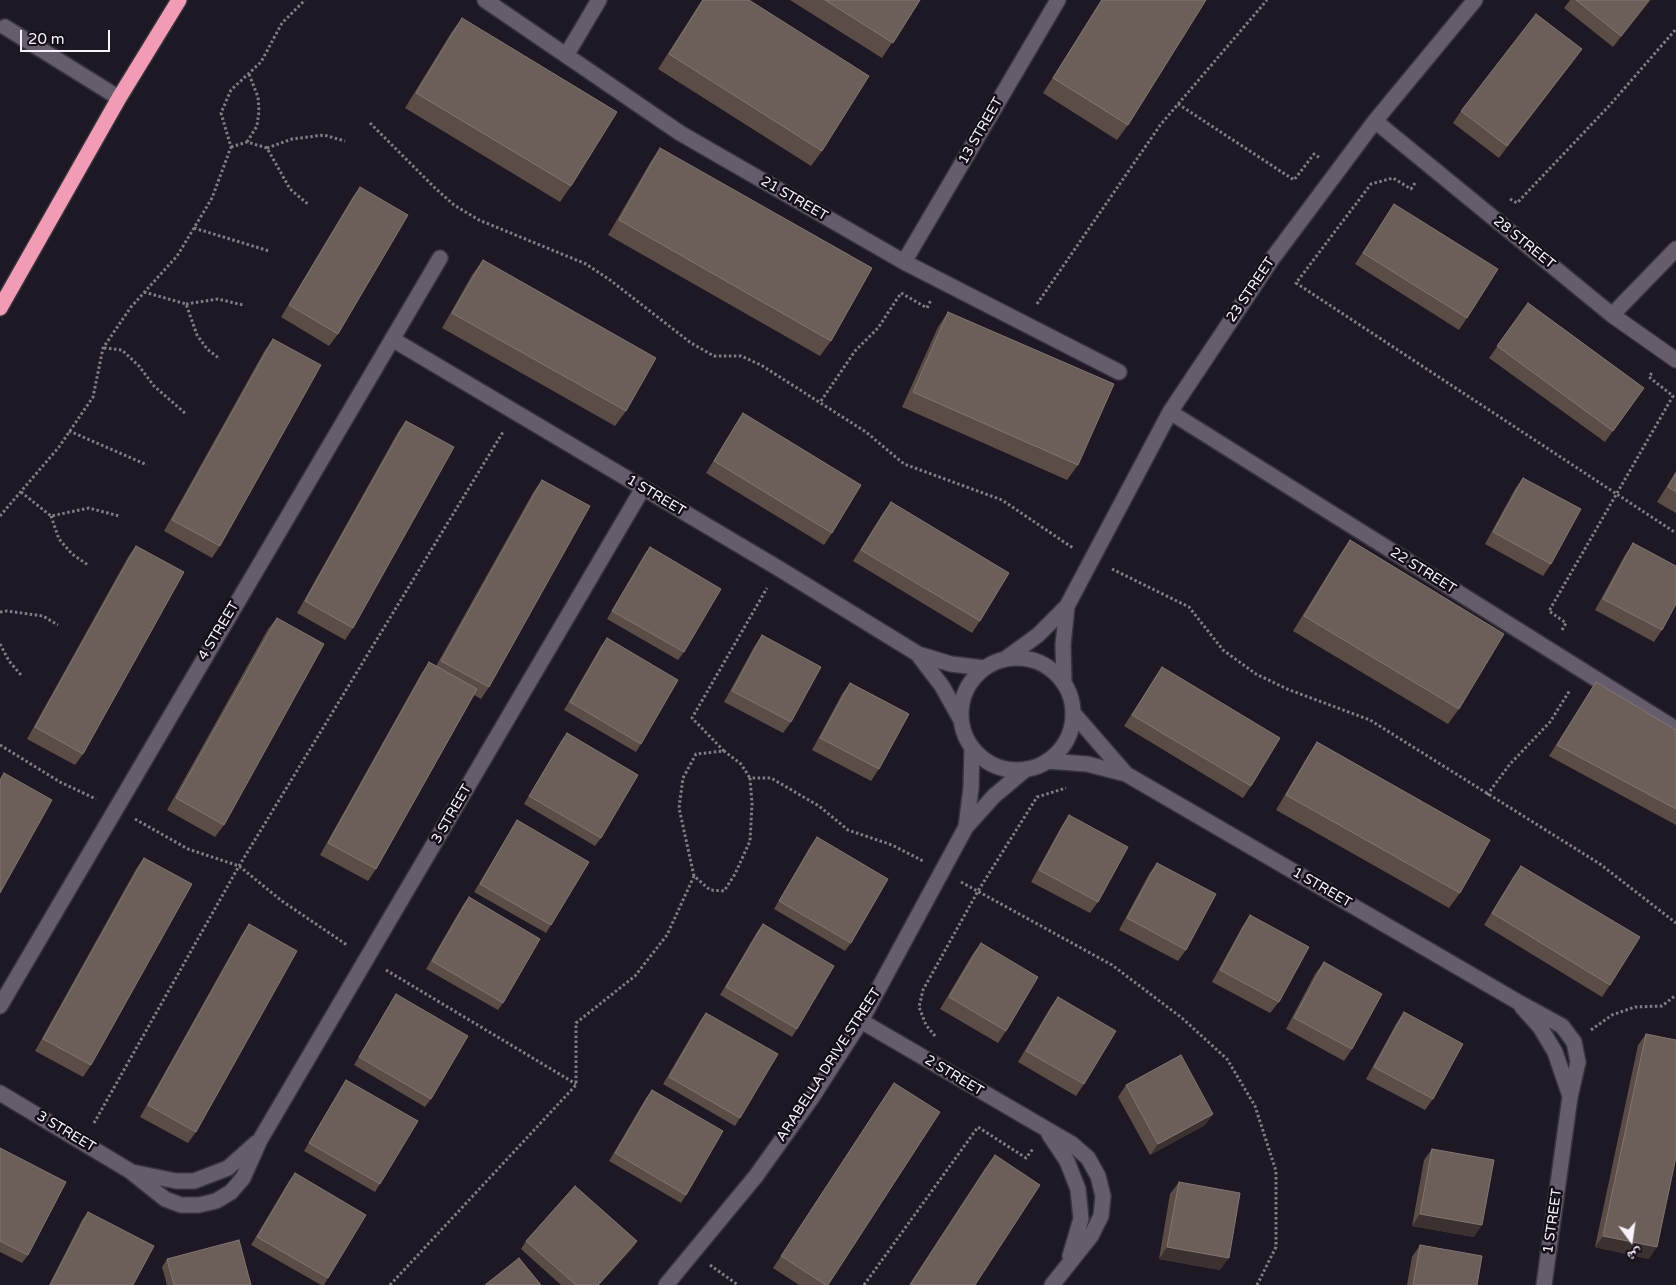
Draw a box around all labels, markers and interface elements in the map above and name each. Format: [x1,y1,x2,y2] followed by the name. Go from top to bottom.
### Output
[22,20,112,52] scale bar
[28,30,65,48] text: 20 m
[955,95,1007,167] street label: 13 STREET
[758,173,830,225] street label: 21 STREET
[1490,213,1558,273] street label: 28 STREET
[1223,255,1279,325] street label: 23 STREET
[624,472,688,520] street label: 1 STREET
[1387,544,1459,598] street label: 22 STREET
[195,599,243,663] street label: 4 STREET
[428,781,476,847] street label: 3 STREET
[1289,864,1355,912] street label: 1 STREET
[773,985,885,1145] street label: ARABELLA DRIVE STREET
[922,1052,986,1100] street label: 2 STREET
[34,1108,98,1156] street label: 3 STREET
[1540,1187,1566,1255] street label: 1 STREET
[1606,1215,1656,1265] north arrow
[1625,1245,1644,1265] text: ش

